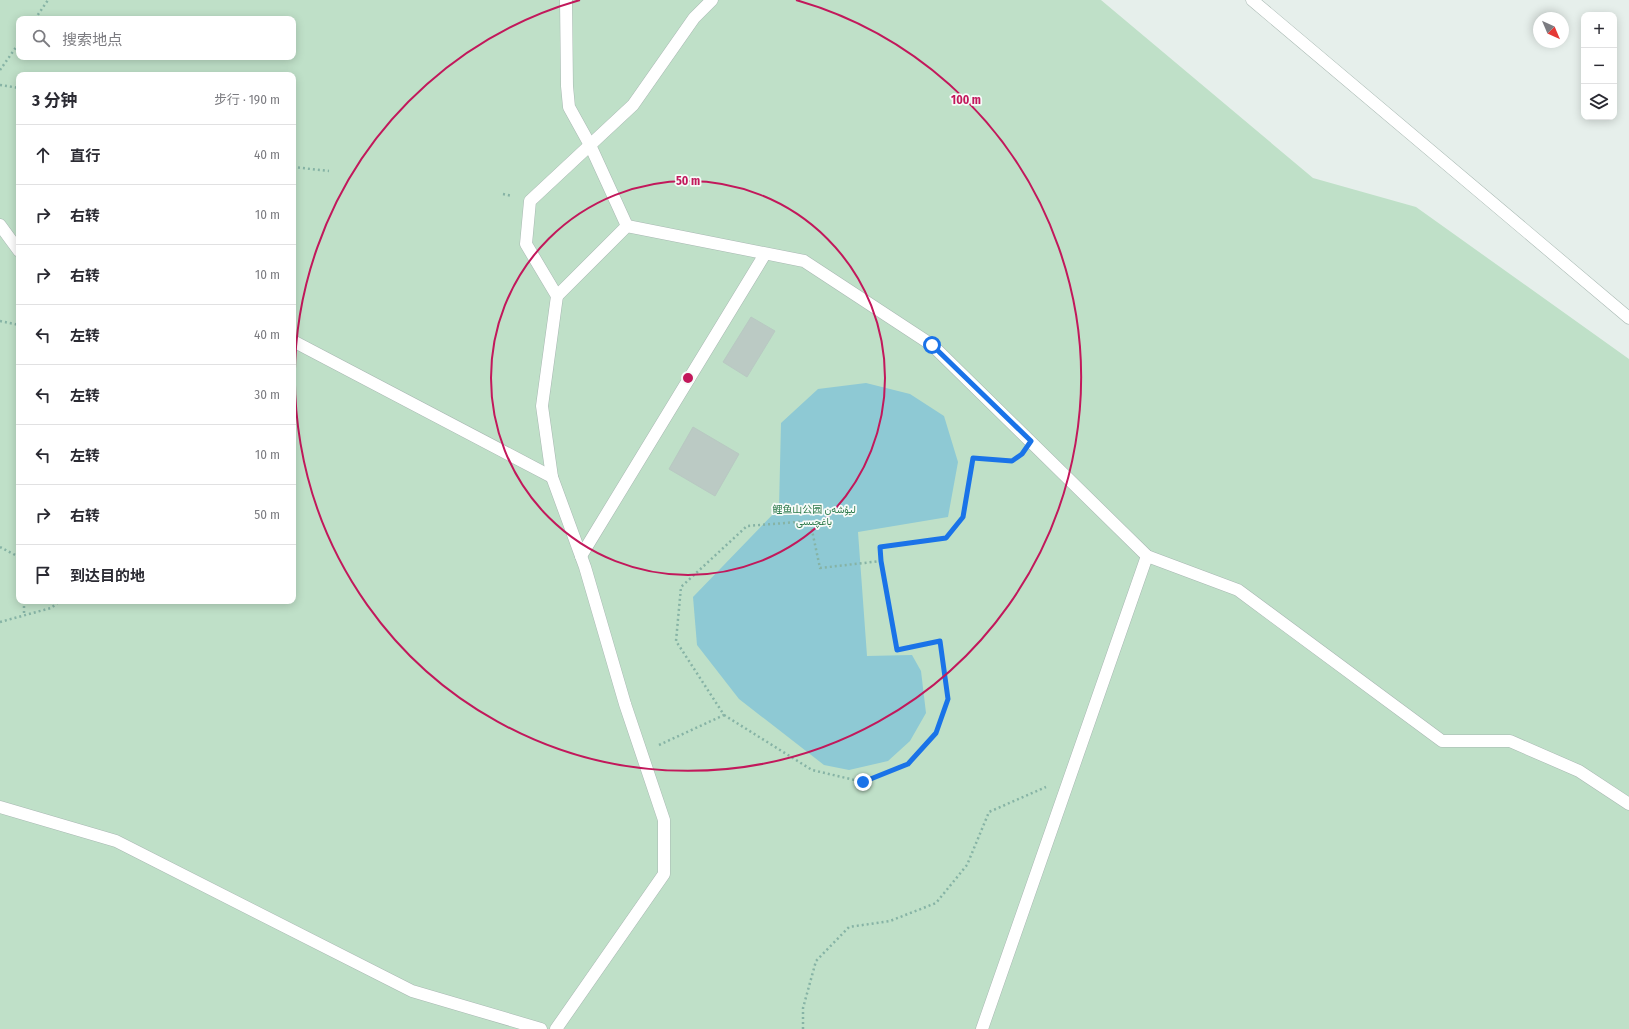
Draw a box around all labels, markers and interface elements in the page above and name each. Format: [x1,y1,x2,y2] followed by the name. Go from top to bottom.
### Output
[1533,12,1569,48] north arrow
[1581,12,1617,120] map controls
[1581,12,1617,48] button: +
[16,16,296,60] search box
[30,27,52,49] icon: search
[62,31,122,49] text: 搜索地点
[1581,48,1617,84] button: −
[1581,84,1617,120] button: layers
[32,90,78,111] text: 3 分钟
[214,92,280,107] text: 步行 · 190 m
[951,93,981,107] text: 100 m
[32,144,54,166] icon: ahead
[70,147,100,165] text: 直行
[254,147,280,162] text: 40 m
[676,174,700,188] text: 50 m
[32,204,54,226] icon: right
[70,207,100,225] text: 右转
[255,207,280,222] text: 10 m
[32,264,54,286] icon: right
[70,267,100,285] text: 右转
[255,267,280,282] text: 10 m
[32,324,54,346] icon: left
[70,327,100,345] text: 左转
[254,327,280,342] text: 40 m
[923,336,941,354] route start
[681,371,695,385] centre of rings
[32,384,54,406] icon: left
[70,387,100,405] text: 左转
[254,387,280,402] text: 30 m
[32,444,54,466] icon: left
[70,447,100,465] text: 左转
[255,447,280,462] text: 10 m
[32,504,54,526] icon: right
[772,504,856,529] park label: 鲤鱼山公园 ليۇشەن باغچىسى
[70,507,100,525] text: 右转
[254,507,280,522] text: 50 m
[32,564,54,586] icon: arrive
[70,567,145,585] text: 到达目的地
[854,773,872,791] route end

